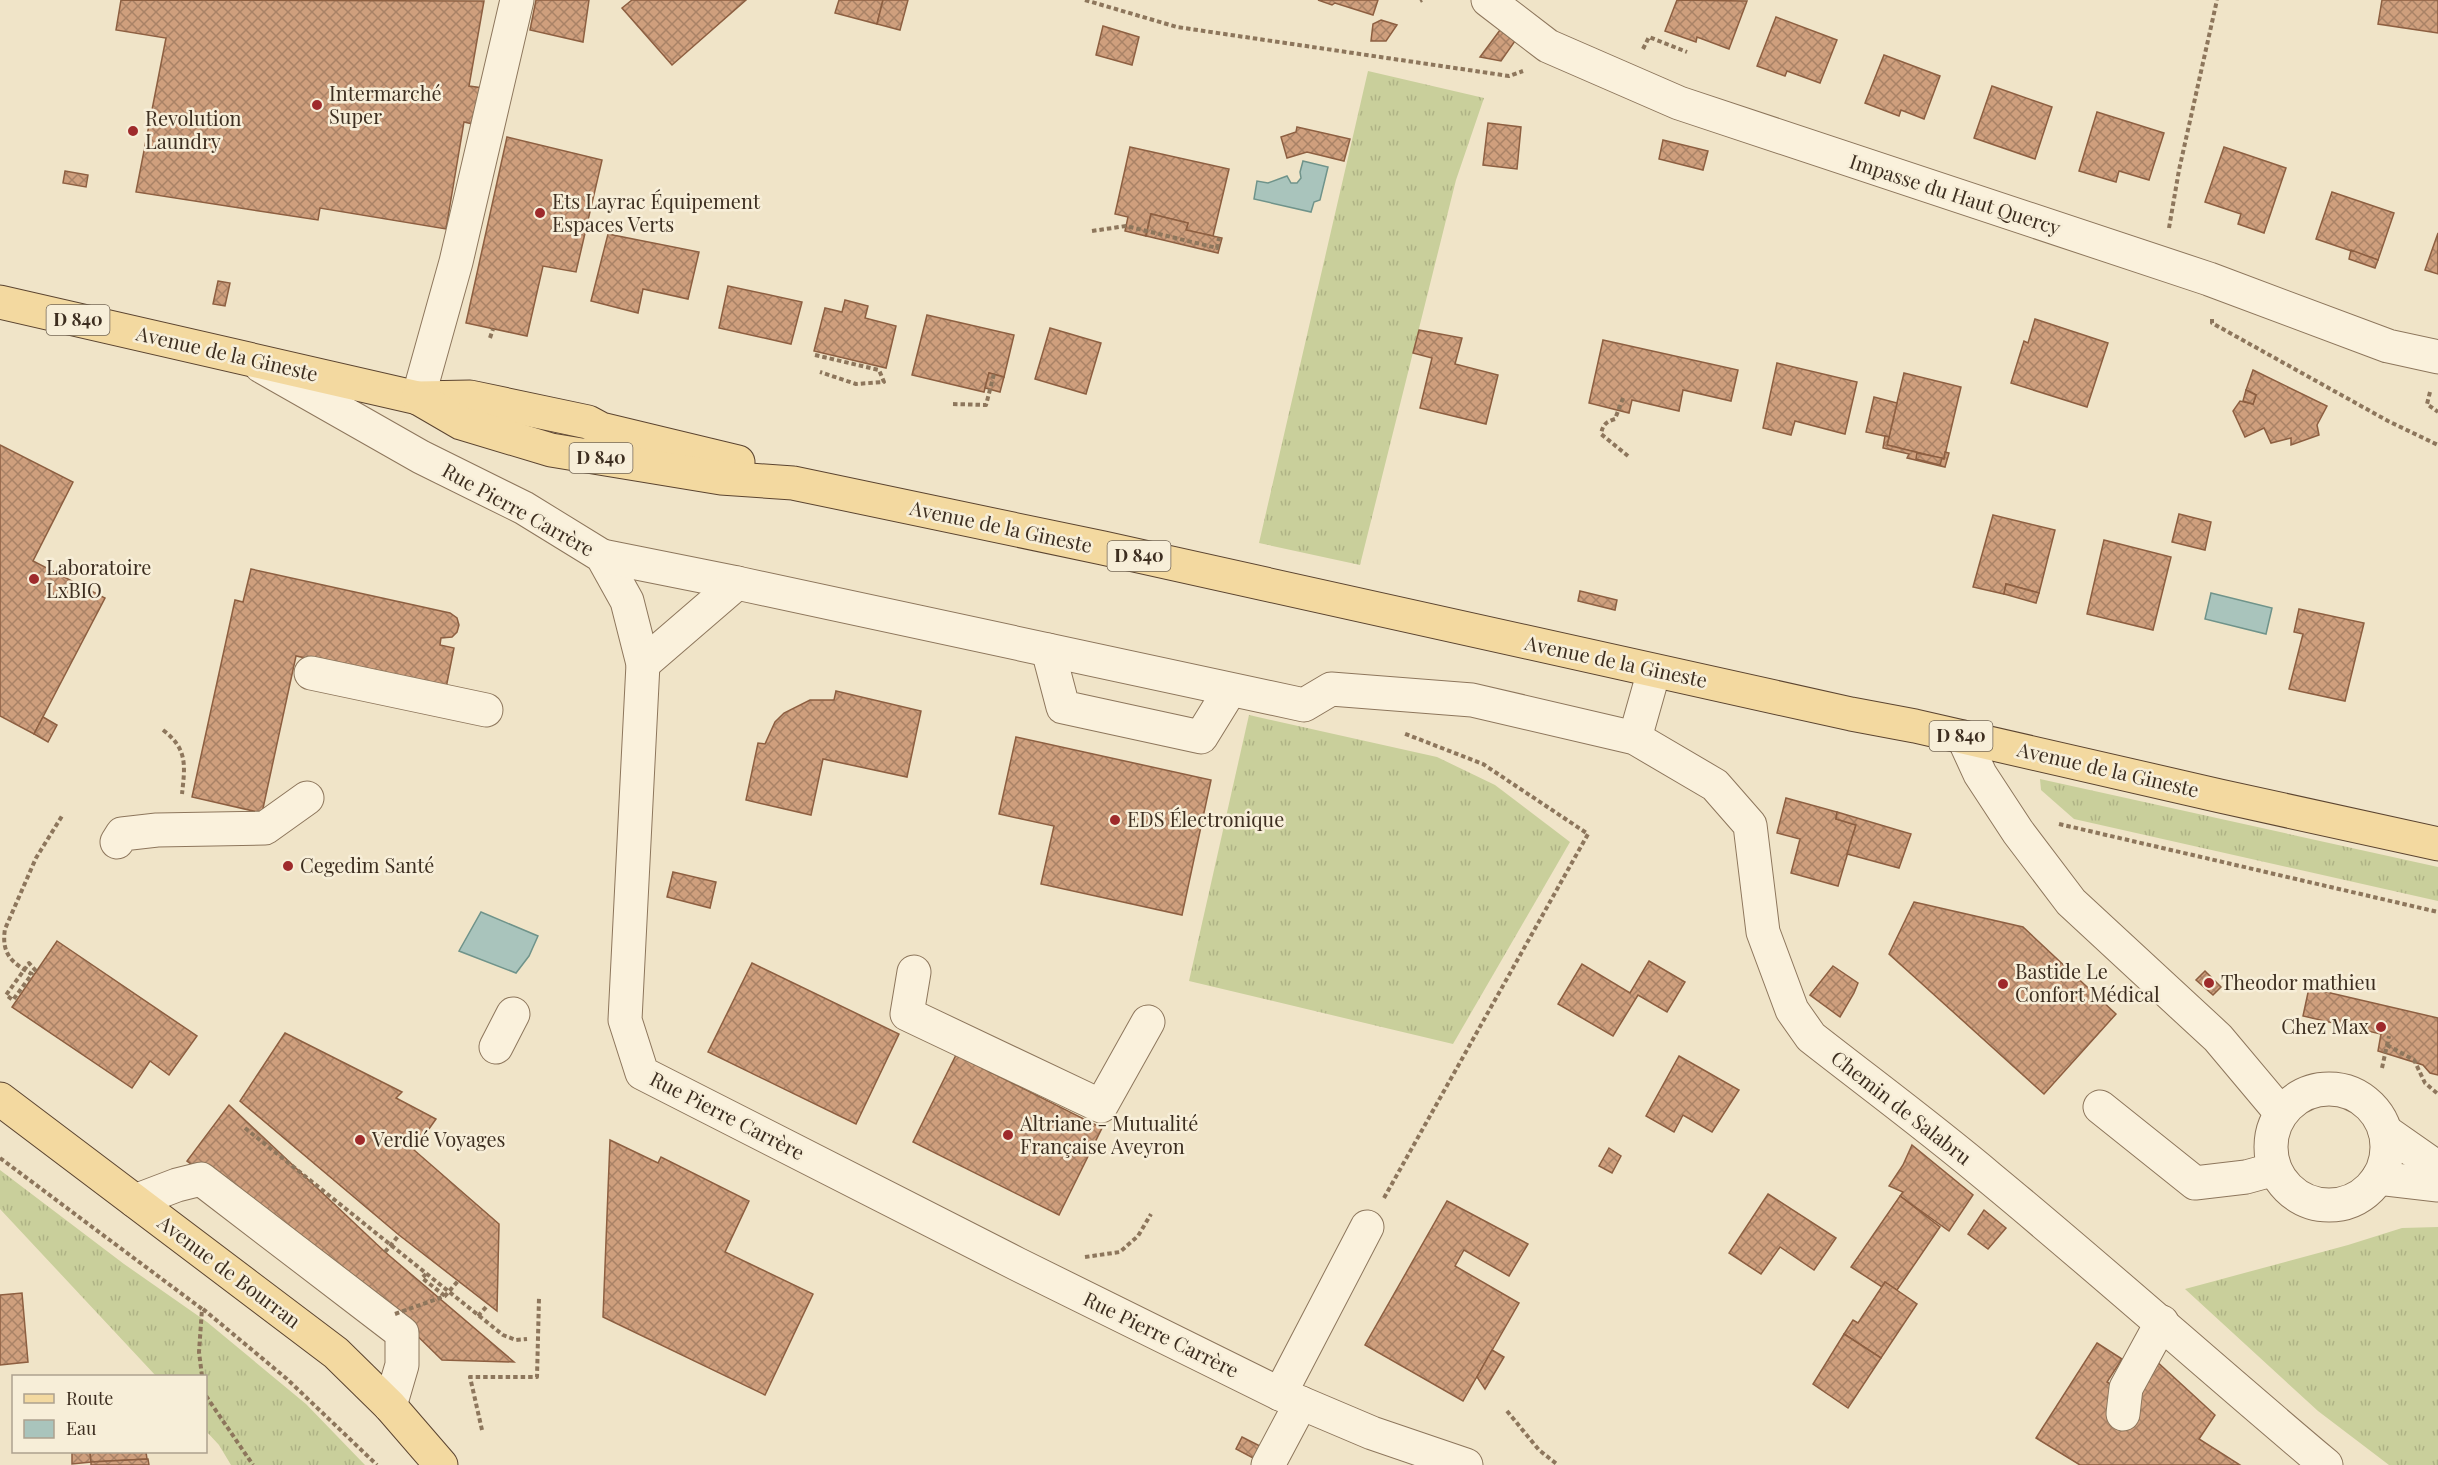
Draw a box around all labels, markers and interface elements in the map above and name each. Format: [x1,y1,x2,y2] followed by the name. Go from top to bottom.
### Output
[329,79,442,129] place label: Intermarché Super
[310,98,324,112] marker: Intermarché Super
[145,104,242,154] place label: Revolution Laundry
[126,124,140,138] marker: Revolution Laundry
[1846,147,2065,240] street label: Impasse du Haut Quercy
[552,187,761,237] place label: Ets Layrac Équipement Espaces Verts
[533,206,547,220] marker: Ets Layrac Équipement Espaces Verts
[46,305,110,335] road number: D 840
[133,318,321,387] street label: Avenue de la Gineste
[570,443,632,473] road number: D 840
[438,456,599,562] street label: Rue Pierre Carrère
[907,493,1095,558] street label: Avenue de la Gineste
[1108,541,1170,571] road number: D 840
[46,553,151,603] place label: Laboratoire LxBIO
[27,572,41,586] marker: Laboratoire LxBIO
[1522,628,1710,693] street label: Avenue de la Gineste
[1930,721,1992,751] road number: D 840
[2014,734,2202,803] street label: Avenue de la Gineste
[1127,805,1284,832] place label: EDS Électronique
[1108,813,1122,827] marker: EDS Électronique
[300,851,434,878] place label: Cegedim Santé
[281,859,295,873] marker: Cegedim Santé
[2015,957,2160,1007] place label: Bastide Le Confort Médical
[2221,968,2377,995] place label: Theodor mathieu
[2202,976,2216,990] marker: Theodor mathieu
[1996,977,2010,991] marker: Bastide Le Confort Médical
[2281,1012,2370,1039] place label: Chez Max
[2374,1020,2388,1034] marker: Chez Max
[1826,1044,1978,1170] street label: Chemin de Salabru
[646,1064,809,1165] street label: Rue Pierre Carrère
[1019,1109,1198,1159] place label: Altriane - Mutualité Française Aveyron
[371,1125,505,1152] place label: Verdié Voyages
[1001,1128,1015,1142] marker: Altriane - Mutualité Française Aveyron
[353,1133,367,1147] marker: Verdié Voyages
[152,1208,307,1334] street label: Avenue de Bourran
[1079,1284,1244,1383] street label: Rue Pierre Carrère
[12,1375,207,1453] legend
[66,1386,113,1410] text: Route
[66,1416,97,1440] text: Eau

